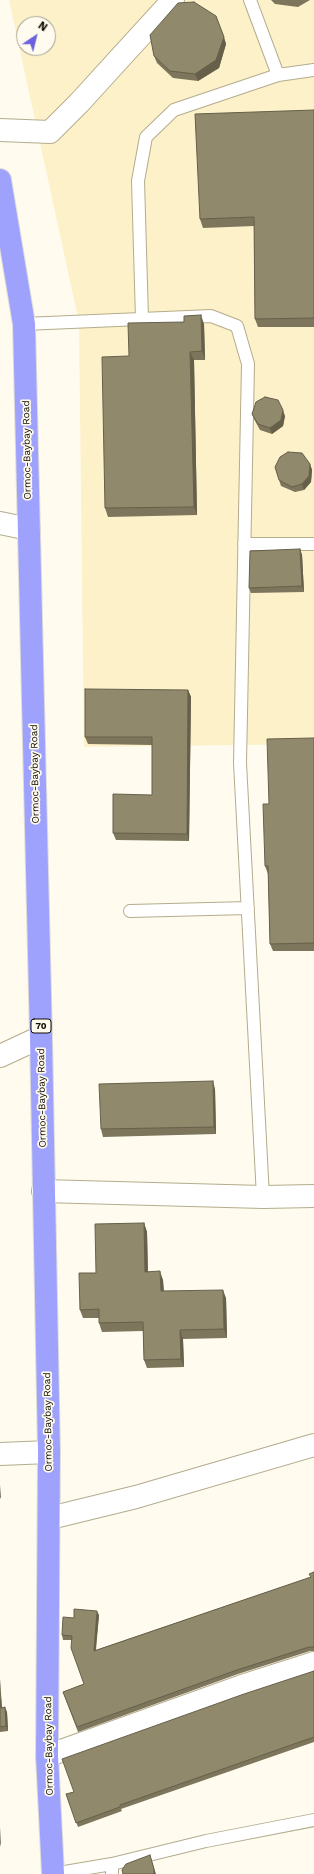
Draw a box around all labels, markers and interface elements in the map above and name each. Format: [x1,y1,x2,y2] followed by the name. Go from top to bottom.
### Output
[16,16,56,56] north arrow
[36,19,50,34] text: N
[20,400,34,500] street label: Ormoc-Baybay Road
[28,724,42,824] street label: Ormoc-Baybay Road
[31,1019,51,1033] road number: 70
[35,1048,49,1148] street label: Ormoc-Baybay Road
[41,1372,55,1472] street label: Ormoc-Baybay Road
[42,1696,56,1796] street label: Ormoc-Baybay Road

